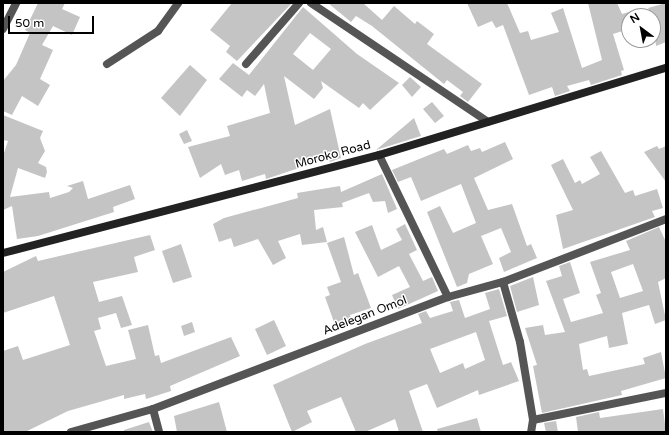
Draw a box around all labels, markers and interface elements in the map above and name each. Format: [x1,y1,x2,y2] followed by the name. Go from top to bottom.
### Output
[10,8,96,34] scale bar
[621,8,661,48] north arrow
[628,10,642,26] text: N
[15,16,44,30] text: 50 m
[294,138,372,172] street label: Moroko Road
[321,293,409,339] street label: Adelegan Omol

